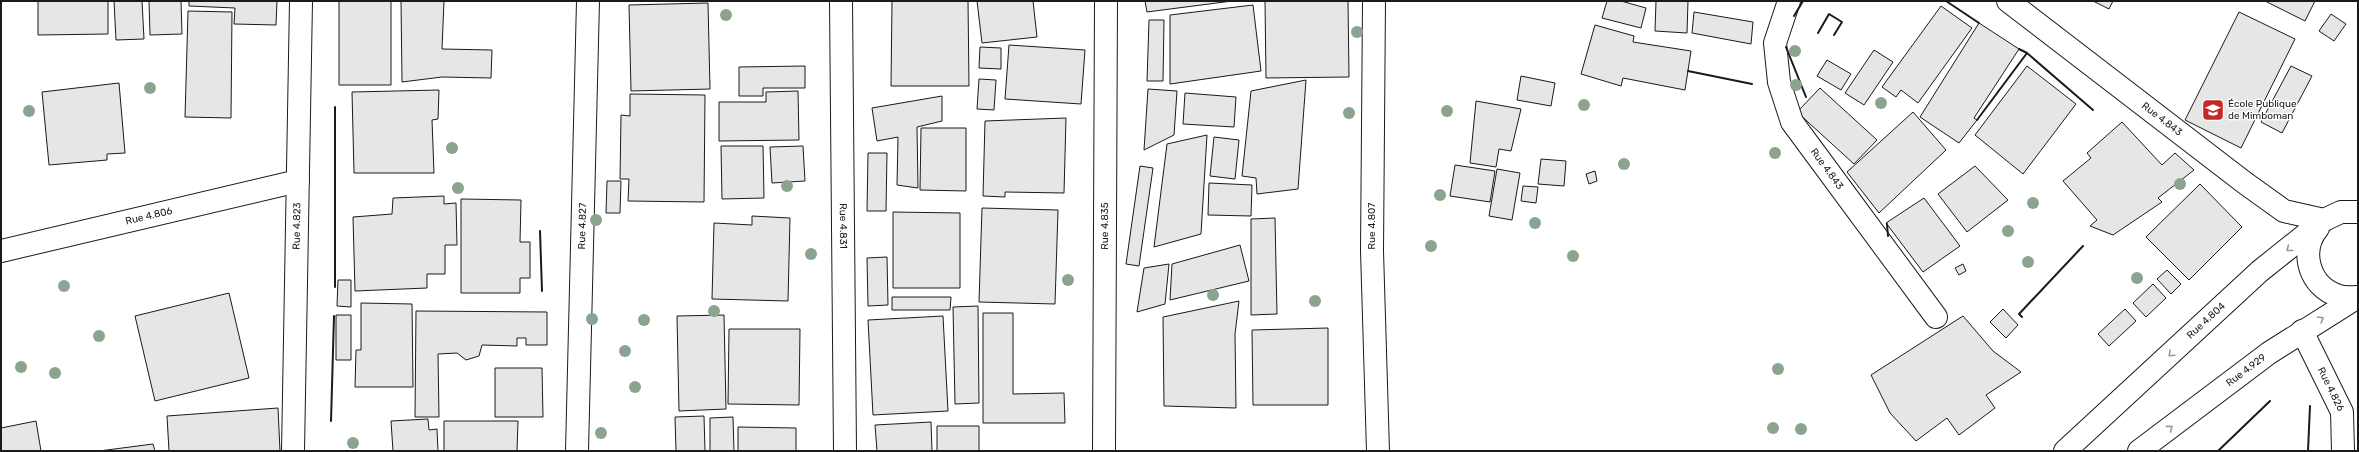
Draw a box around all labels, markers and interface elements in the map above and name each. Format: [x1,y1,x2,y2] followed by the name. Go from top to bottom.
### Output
[2200,97,2226,123] school or university icon: École Publique de Mimboman
[2228,98,2297,122] place label: École Publique de Mimboman
[2139,100,2184,138] street label: Rue 4.843
[1808,146,1846,192] street label: Rue 4.843
[291,202,303,250] street label: Rue 4.823
[1099,202,1111,250] street label: Rue 4.835
[576,203,589,249] street label: Rue 4.827
[837,203,849,249] street label: Rue 4.831
[1366,203,1378,249] street label: Rue 4.807
[124,205,174,227] street label: Rue 4.806
[2287,244,2294,251] one-way arrow
[2184,300,2228,341] street label: Rue 4.804
[2317,317,2324,324] one-way arrow
[2168,349,2176,356] one-way arrow
[2224,351,2268,389] street label: Rue 4.929
[2315,365,2347,413] street label: Rue 4.826
[2166,425,2173,432] one-way arrow

